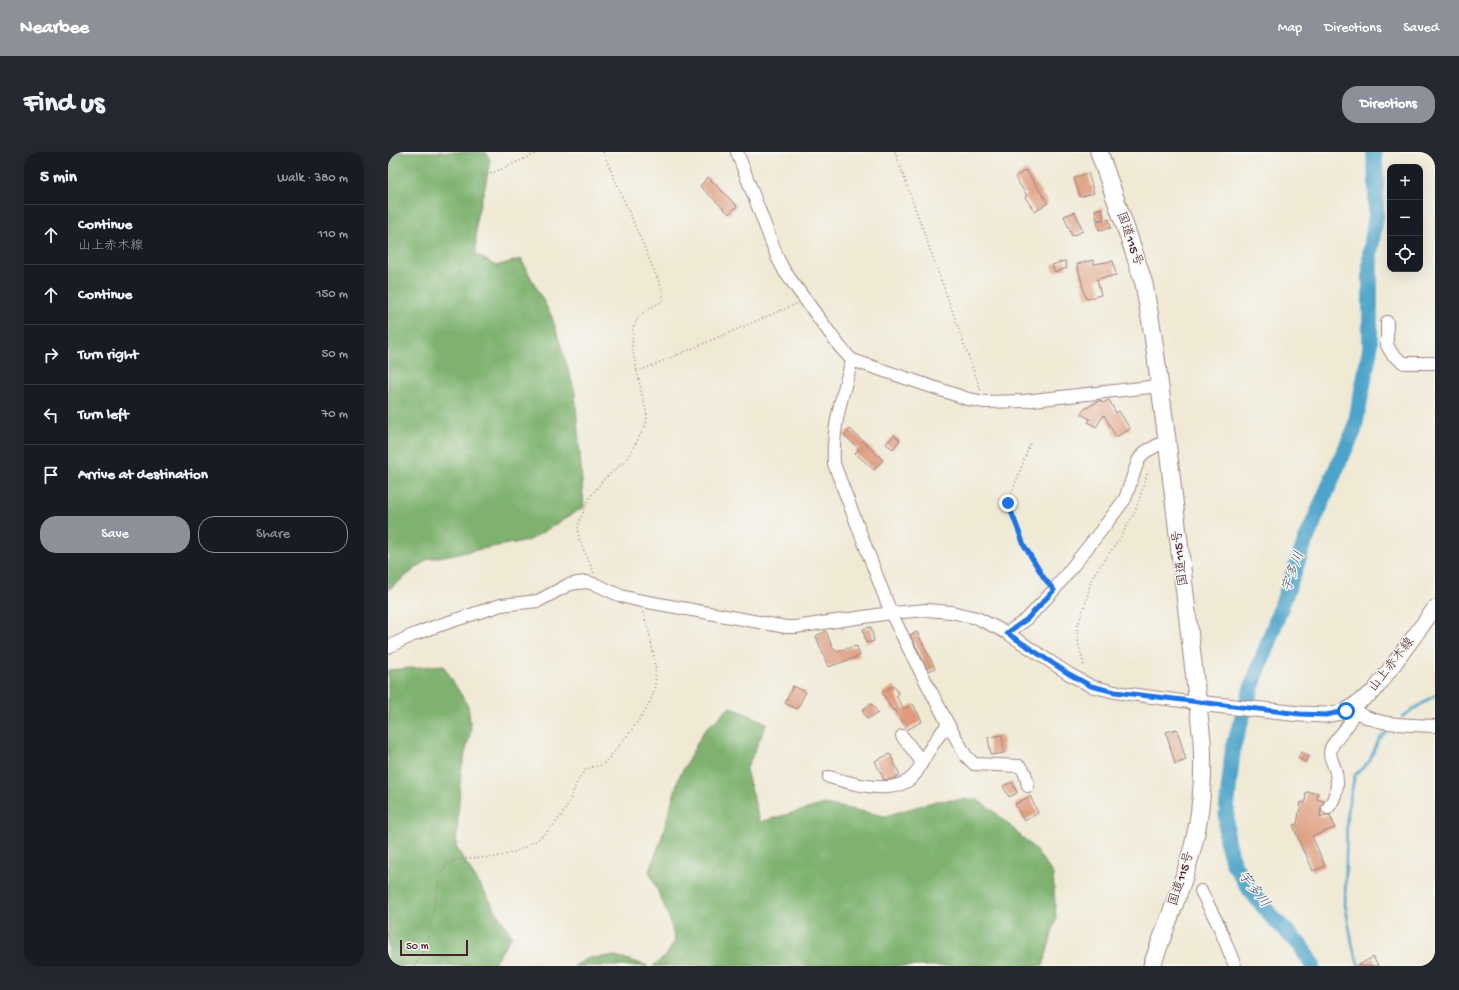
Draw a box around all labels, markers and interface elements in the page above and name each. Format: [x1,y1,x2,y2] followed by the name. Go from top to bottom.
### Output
[20,17,89,40] text: Nearbee
[1278,20,1302,37] text: Map
[1324,20,1381,37] text: Directions
[1403,20,1439,37] text: Saved
[1342,86,1435,123] button: Directions
[24,88,104,121] text: Find us
[1387,164,1423,272] map controls
[1387,164,1423,200] button: +
[40,168,77,188] text: 5 min
[277,171,348,186] text: Walk · 380 m
[1387,200,1423,236] button: −
[1113,210,1146,268] street label: 国道115号
[78,216,132,234] text: Continue
[40,224,62,246] icon: ahead
[318,227,348,242] text: 110 m
[1387,236,1423,272] button: locate
[78,239,143,254] text: 山上赤木線
[40,284,62,306] icon: ahead
[78,286,132,304] text: Continue
[316,287,348,302] text: 150 m
[40,344,62,366] icon: right
[78,346,138,364] text: Turn right
[321,347,348,362] text: 50 m
[40,404,62,426] icon: left
[78,406,129,424] text: Turn left
[322,407,348,422] text: 70 m
[40,464,62,486] icon: arrive
[78,466,208,484] text: Arrive at destination
[999,494,1017,512] route end
[40,516,190,553] button: Save
[198,516,348,553] button: Share
[1169,529,1192,587] street label: 国道115号
[1278,549,1309,595] water label: 宇多川
[1366,634,1419,695] street label: 山上赤木線
[1337,702,1355,720] route start
[1165,850,1198,908] street label: 国道115号
[1234,868,1273,912] water label: 宇多川
[400,938,468,957] scale bar
[406,941,428,953] text: 50 m

